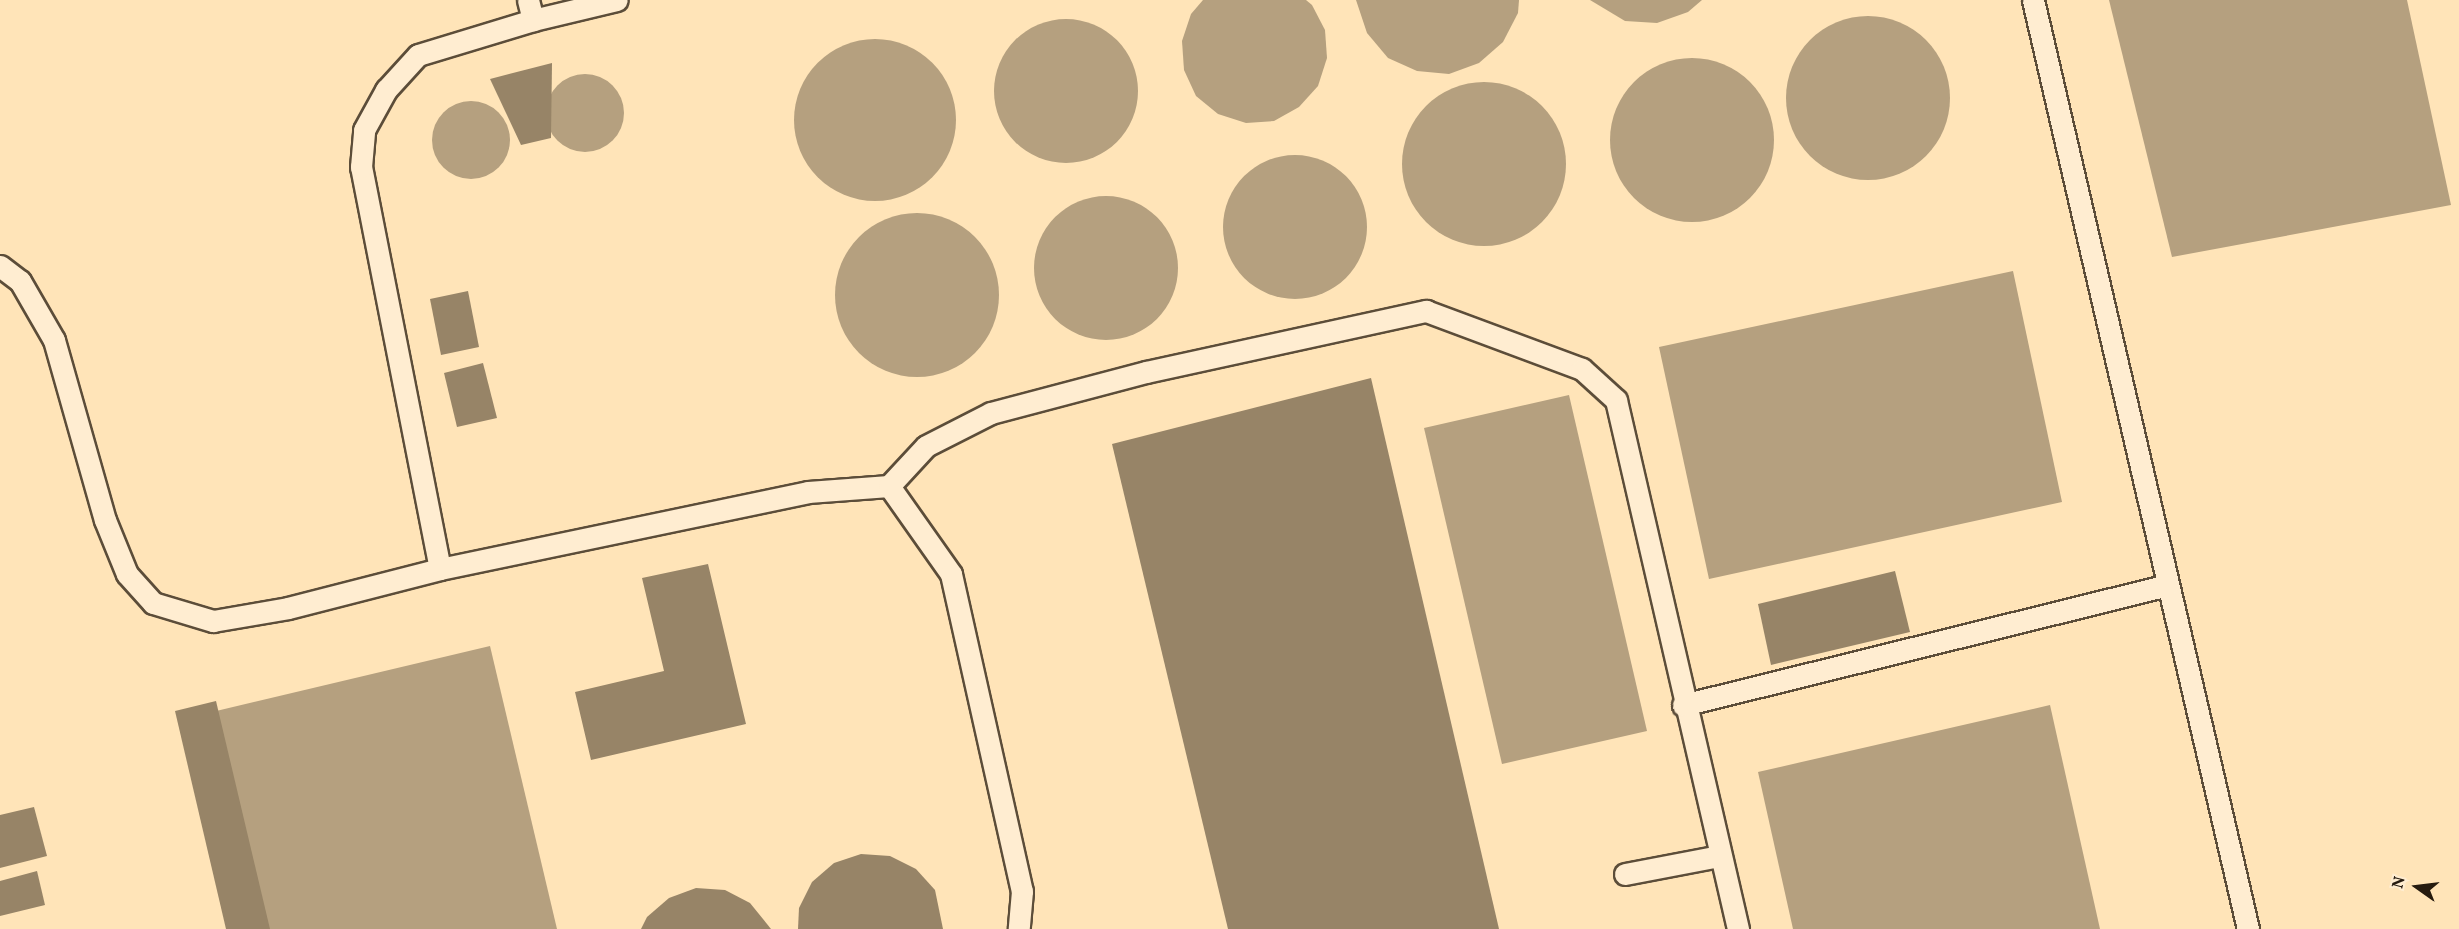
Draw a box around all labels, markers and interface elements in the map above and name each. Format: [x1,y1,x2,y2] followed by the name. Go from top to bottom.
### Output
[2387,857,2447,917] north arrow
[2387,874,2412,891] text: N

